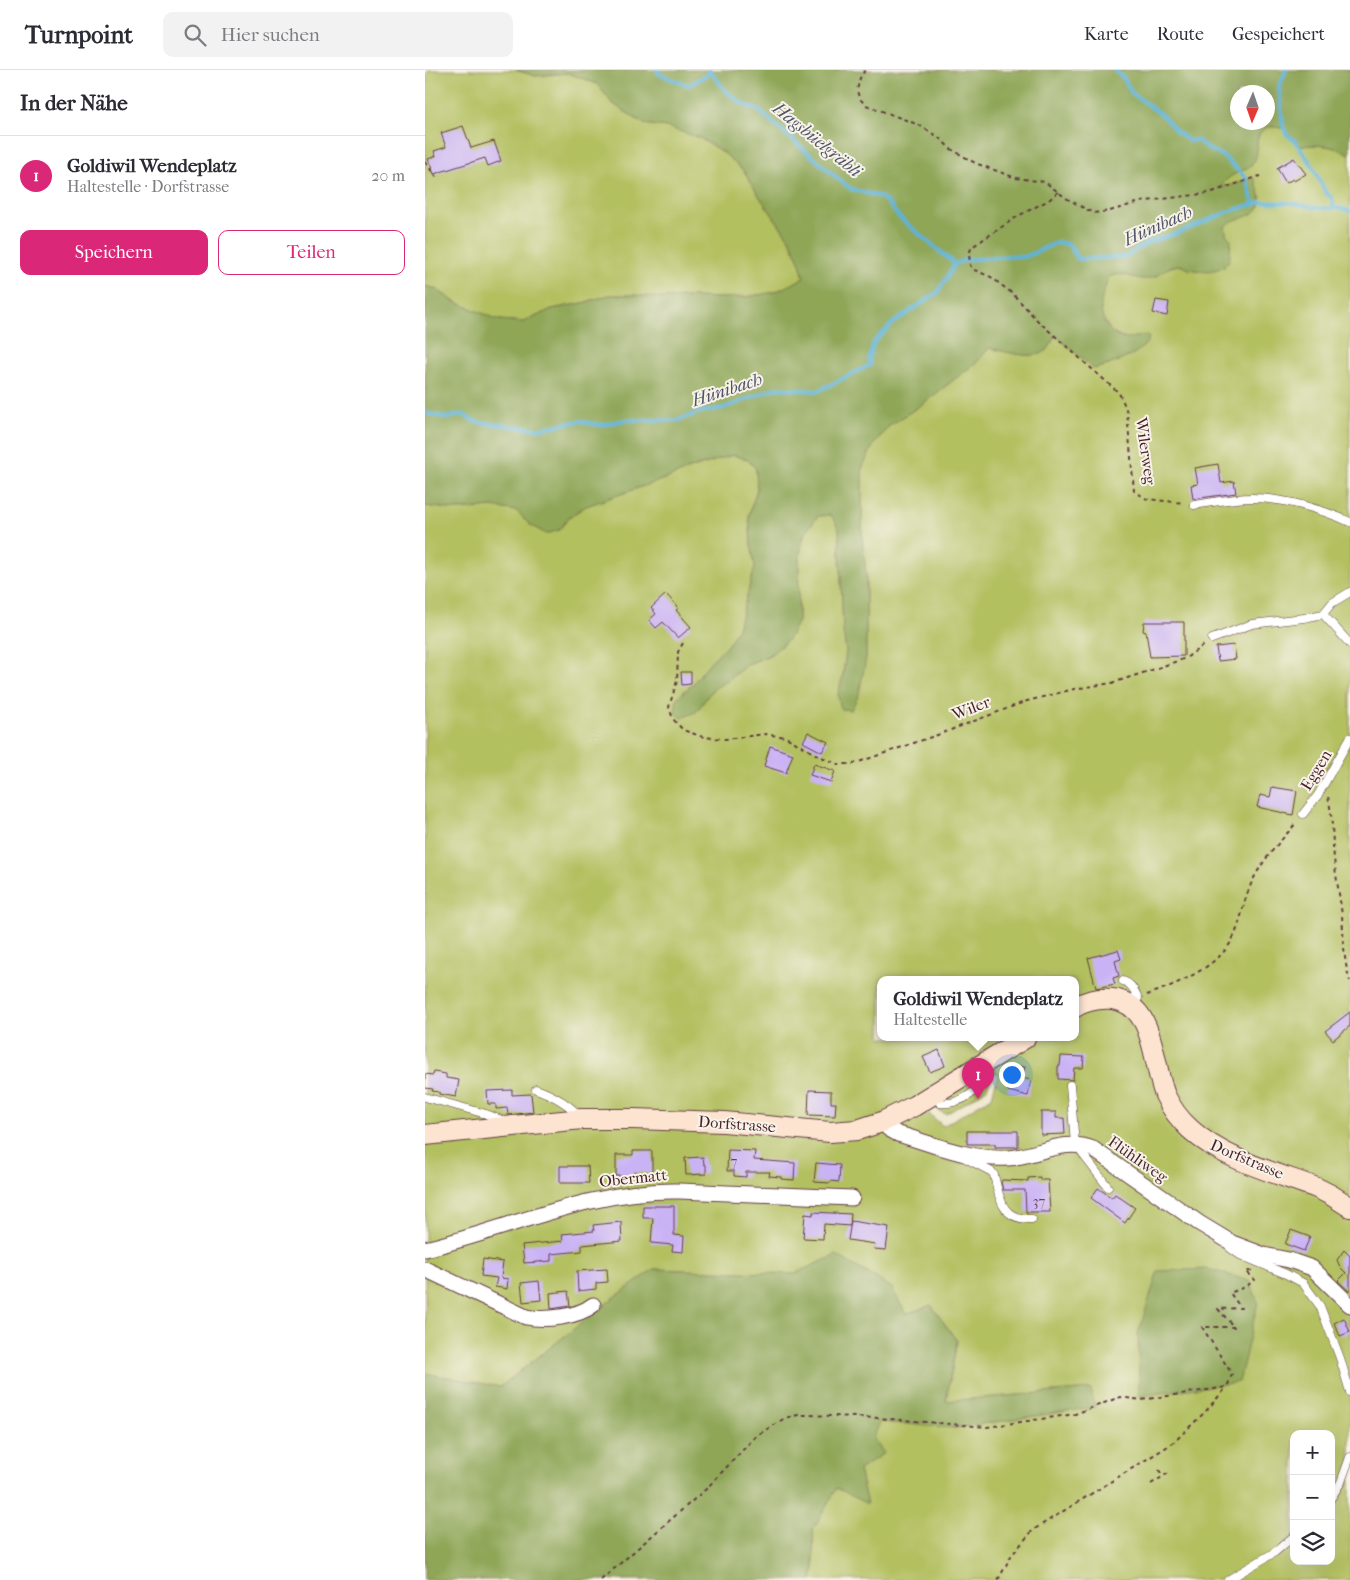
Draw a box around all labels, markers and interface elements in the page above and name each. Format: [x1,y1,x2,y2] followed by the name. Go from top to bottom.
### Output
[163,12,513,57] search box
[25,21,133,49] text: Turnpoint
[181,21,209,49] icon: search
[221,24,320,46] text: Hier suchen
[1084,24,1129,45] text: Karte
[1157,24,1204,45] text: Route
[1232,24,1325,45] text: Gespeichert
[1230,85,1275,130] north arrow
[20,91,128,115] text: In der Nähe
[768,97,867,183] water label: Hagsbüelgräbli
[67,155,237,177] text: Goldiwil Wendeplatz
[33,166,39,185] text: 1
[371,166,405,185] text: 20 m
[67,177,229,196] text: Haltestelle · Dorfstrasse
[1120,202,1195,251] water label: Hünibach
[20,230,208,275] button: Speichern
[218,230,405,275] button: Teilen
[688,369,765,412] water label: Hünibach
[1132,415,1160,486] street label: Wilerweg
[948,692,993,724] street label: Wiler
[1297,746,1336,794] street label: Eggen
[877,976,1079,1041] popup
[893,988,1063,1010] text: Goldiwil Wendeplatz
[893,1010,967,1029] text: Haltestelle
[962,1058,994,1099] pin: 1
[999,1062,1025,1088] your location
[698,1112,777,1136] street label: Dorfstrasse
[1105,1132,1172,1187] street label: Flühliweg
[1207,1135,1287,1183] street label: Dorfstrasse
[731,1153,738,1170] house number: 7
[598,1165,668,1191] street label: Obermatt
[1033,1193,1045,1210] house number: 37
[1290,1430,1335,1565] map controls
[1290,1430,1335,1475] button: +
[1290,1475,1335,1520] button: −
[1290,1520,1335,1565] button: layers

